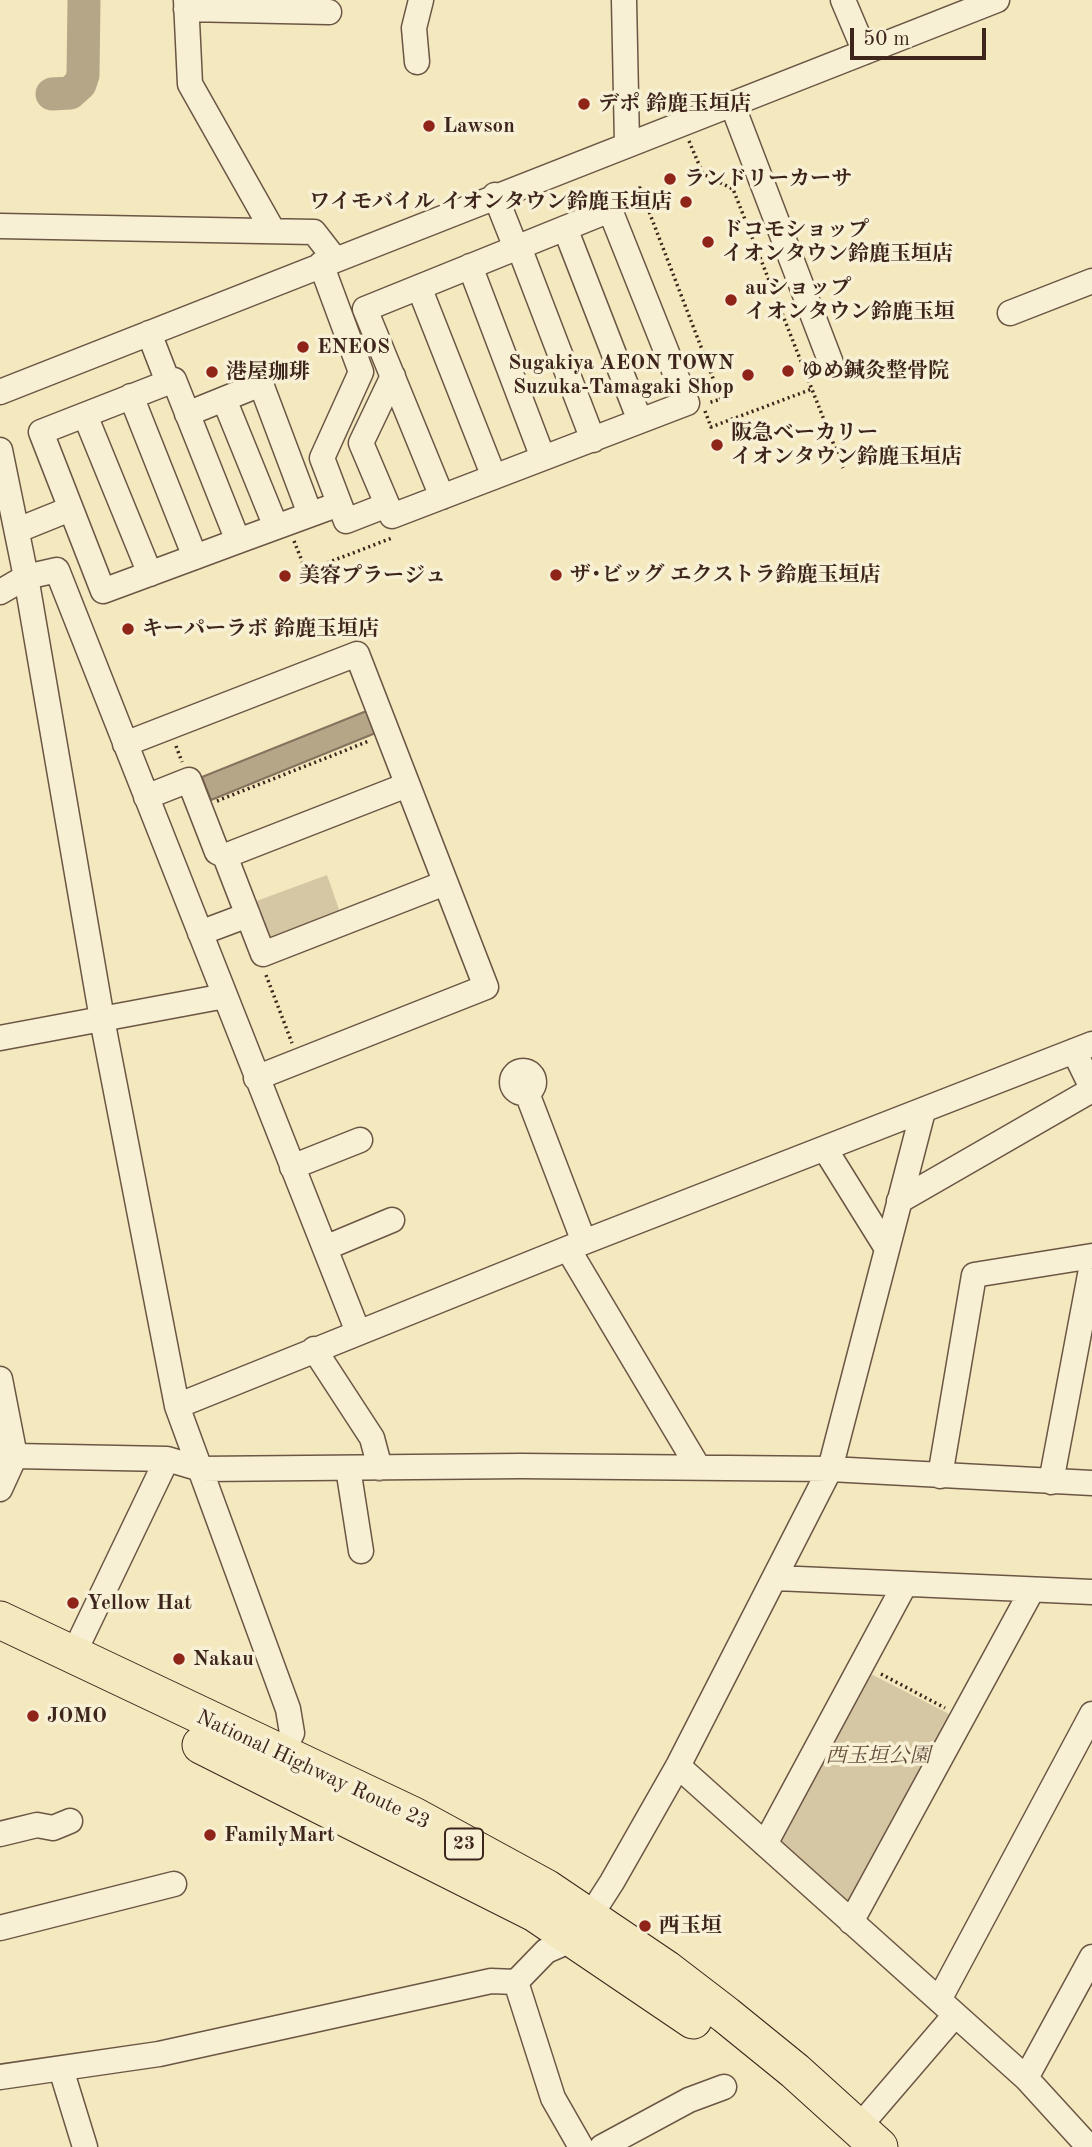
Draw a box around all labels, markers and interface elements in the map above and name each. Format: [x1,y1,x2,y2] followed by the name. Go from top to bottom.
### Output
[854,14,990,58] scale bar
[863,29,910,50] text: 50 m
[598,91,751,117] place label: デポ 鈴鹿玉垣店
[576,96,592,112] marker: デポ 鈴鹿玉垣店
[443,113,515,139] place label: Lawson
[421,118,437,134] marker: Lawson
[684,166,852,192] place label: ランドリーカーサ
[662,171,678,187] marker: ランドリーカーサ
[309,189,672,215] place label: ワイモバイル イオンタウン鈴鹿玉垣店
[678,194,694,210] marker: ワイモバイル イオンタウン鈴鹿玉垣店
[722,217,953,267] place label: ドコモショップ イオンタウン鈴鹿玉垣店
[700,234,716,250] marker: ドコモショップ イオンタウン鈴鹿玉垣店
[745,275,955,325] place label: auショップ イオンタウン鈴鹿玉垣
[723,292,739,308] marker: auショップ イオンタウン鈴鹿玉垣
[317,334,390,360] place label: ENEOS
[295,339,311,355] marker: ENEOS
[508,350,734,400] place label: Sugakiya AEON TOWN Suzuka-Tamagaki Shop
[802,358,949,384] place label: ゆめ鍼灸整骨院
[226,359,310,385] place label: 港屋珈琲
[780,363,796,379] marker: ゆめ鍼灸整骨院
[204,364,220,380] marker: 港屋珈琲
[740,367,756,383] marker: Sugakiya AEON TOWN Suzuka-Tamagaki Shop
[731,420,962,470] place label: 阪急ベーカリー イオンタウン鈴鹿玉垣店
[709,437,725,453] marker: 阪急ベーカリー イオンタウン鈴鹿玉垣店
[570,562,880,588] place label: ザ･ビッグ エクストラ鈴鹿玉垣店
[299,563,446,589] place label: 美容プラージュ
[548,567,564,583] marker: ザ･ビッグ エクストラ鈴鹿玉垣店
[277,568,293,584] marker: 美容プラージュ
[142,616,379,642] place label: キーパーラボ 鈴鹿玉垣店
[120,621,136,637] marker: キーパーラボ 鈴鹿玉垣店
[87,1590,192,1616] place label: Yellow Hat
[65,1595,81,1611] marker: Yellow Hat
[193,1646,254,1672] place label: Nakau
[171,1651,187,1667] marker: Nakau
[47,1703,107,1729] place label: JOMO
[192,1705,434,1835] street label: National Highway Route 23
[25,1708,41,1724] marker: JOMO
[826,1743,930,1769] park label: 西玉垣公園
[224,1822,335,1848] place label: FamilyMart
[202,1827,218,1843] marker: FamilyMart
[445,1828,483,1860] road number: 23
[659,1913,722,1939] place label: 西玉垣
[637,1918,653,1934] marker: 西玉垣

